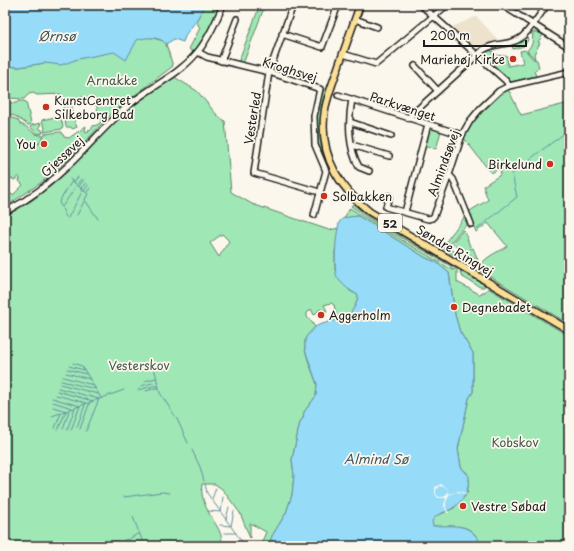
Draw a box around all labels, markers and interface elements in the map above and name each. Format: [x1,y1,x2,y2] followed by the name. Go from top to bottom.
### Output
[424,22,526,48] scale bar
[38,26,77,45] water label: Ørnsø
[430,26,470,44] text: 200 m
[420,50,505,68] place label: Mariehøj Kirke
[260,52,320,86] street label: Kroghsvej
[508,54,518,64] marker: Mariehøj Kirke
[87,71,137,89] park label: Arnakke
[368,87,438,125] street label: Parkvænget
[239,90,265,146] street label: Vesterled
[54,91,134,123] place label: KunstCentret Silkeborg Bad
[41,102,51,112] marker: KunstCentret Silkeborg Bad
[423,127,463,199] street label: Almindsøvej
[37,131,87,181] street label: Gjessøvej
[16,135,36,153] place label: You
[39,139,49,149] marker: You
[488,155,542,173] place label: Birkelund
[545,159,555,169] marker: Birkelund
[332,187,392,205] place label: Solbakken
[319,191,329,201] marker: Solbakken
[378,214,402,232] road number: 52
[413,220,497,280] street label: Søndre Ringvej
[462,298,531,316] place label: Degnebadet
[449,302,459,312] marker: Degnebadet
[329,306,391,324] place label: Aggerholm
[316,310,326,320] marker: Aggerholm
[108,356,170,374] park label: Vesterskov
[491,433,539,451] park label: Kobskov
[344,449,410,468] water label: Almind Sø
[471,497,546,515] place label: Vestre Søbad
[458,501,468,511] marker: Vestre Søbad

